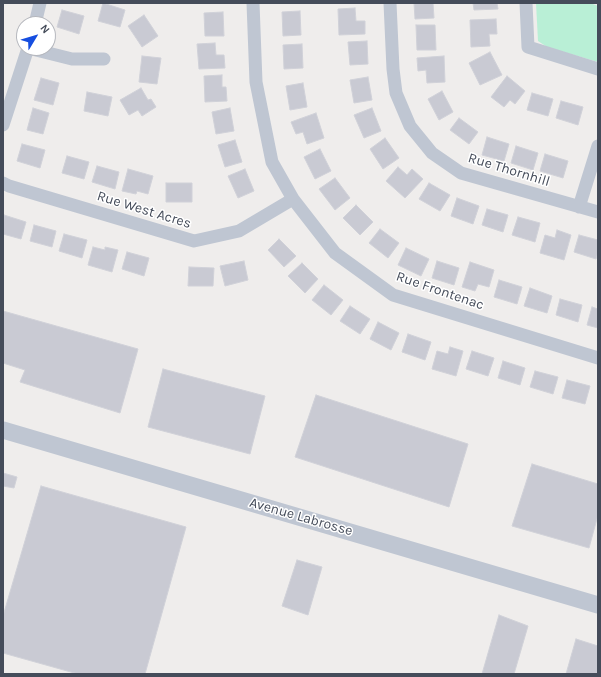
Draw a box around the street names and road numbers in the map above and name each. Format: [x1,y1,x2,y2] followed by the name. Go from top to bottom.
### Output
[466,150,552,190] street label: Rue Thornhill
[95,188,193,232] street label: Rue West Acres
[394,268,486,314] street label: Rue Frontenac
[247,494,355,540] street label: Avenue Labrosse

